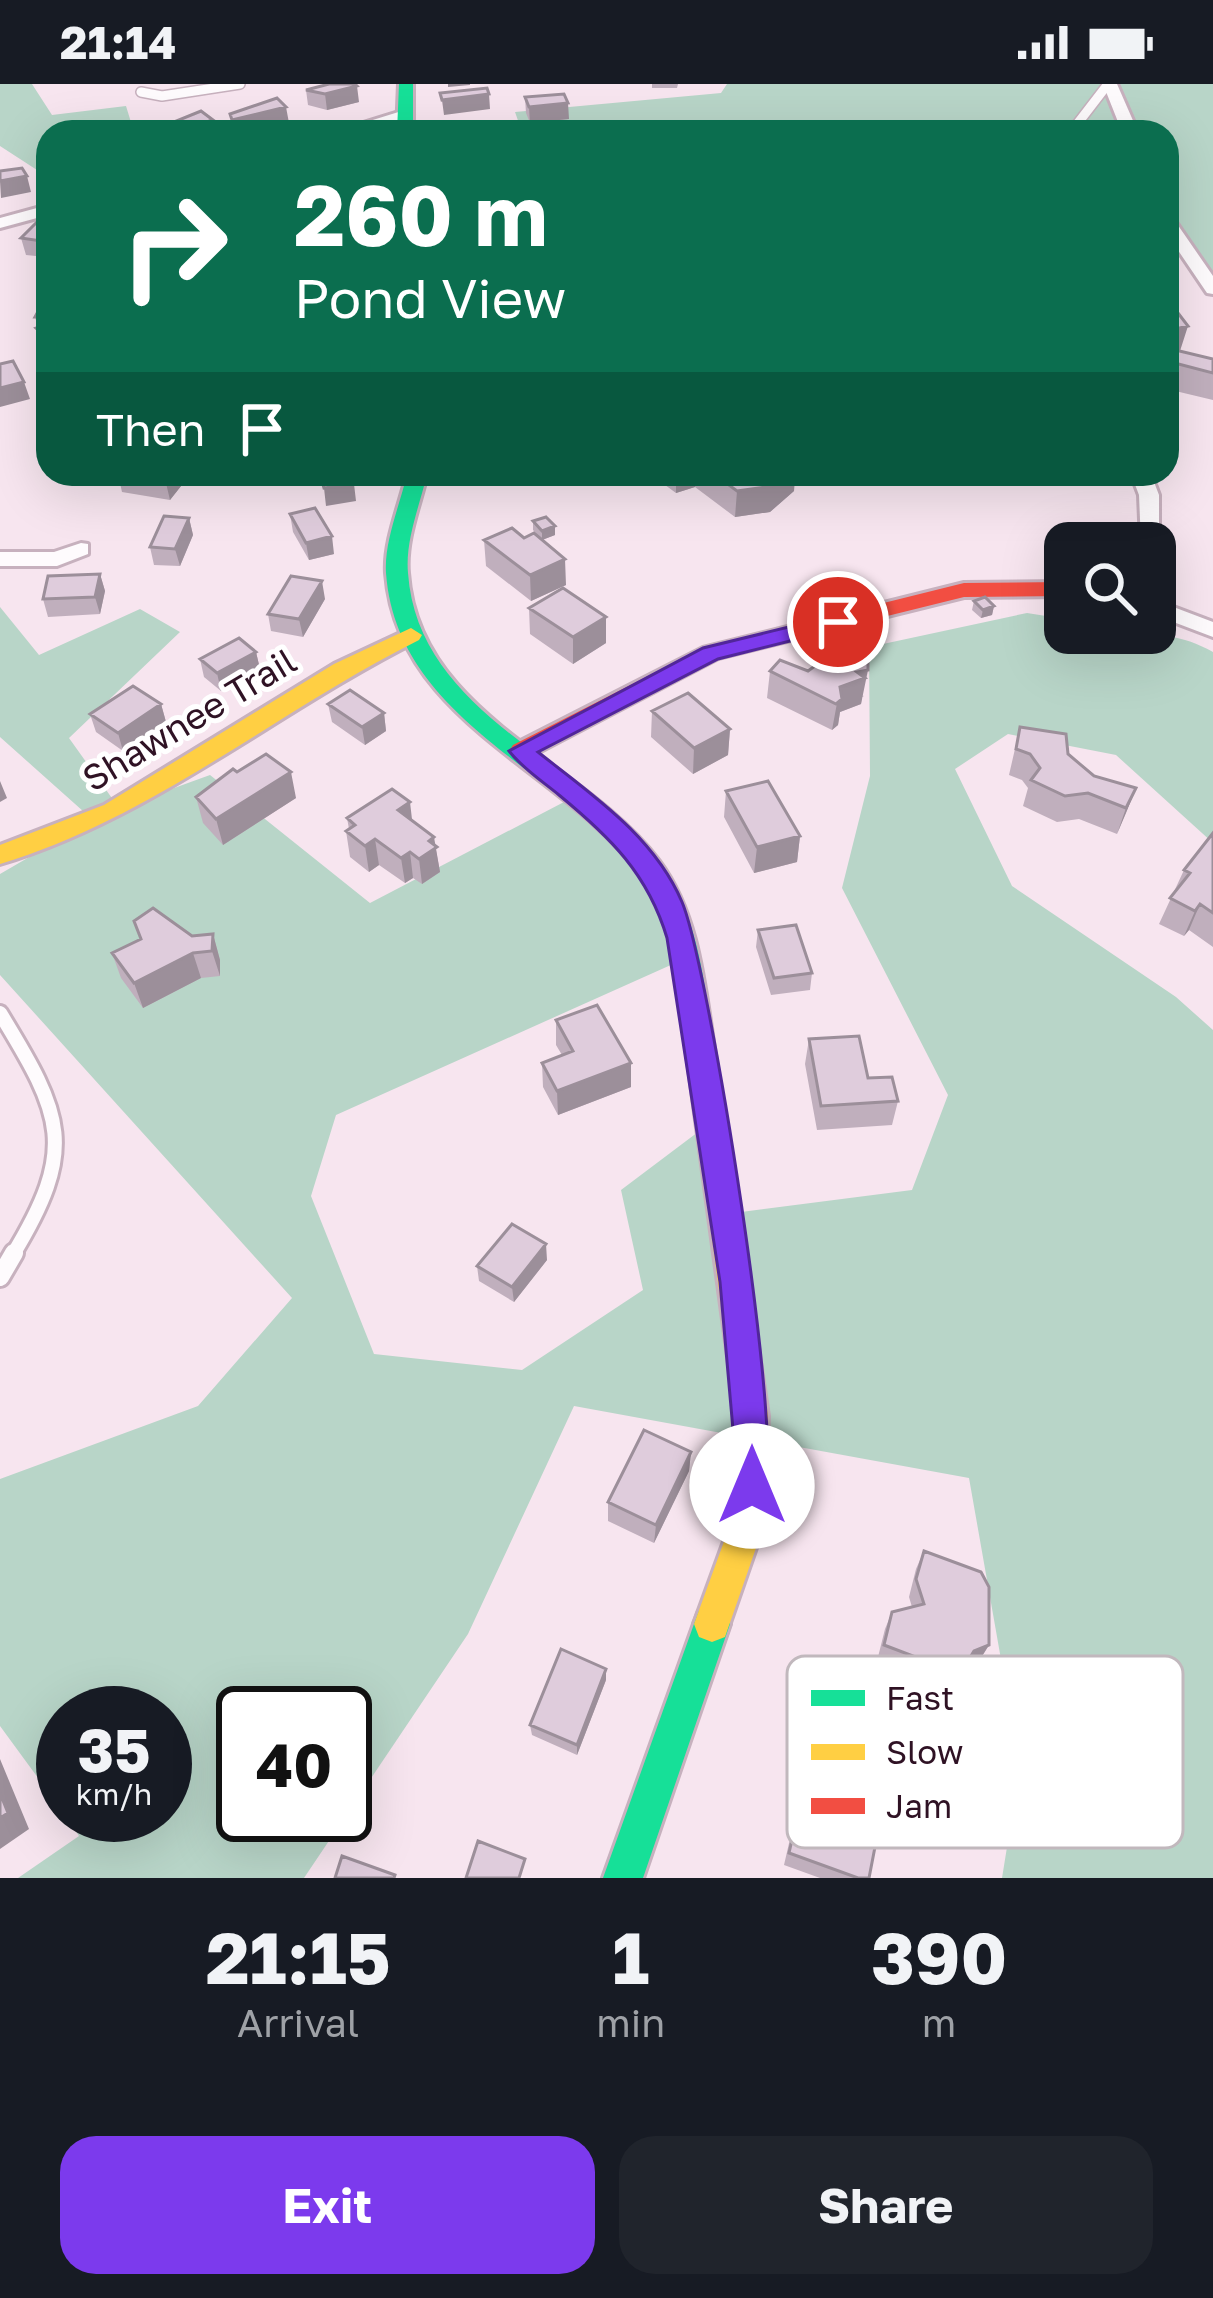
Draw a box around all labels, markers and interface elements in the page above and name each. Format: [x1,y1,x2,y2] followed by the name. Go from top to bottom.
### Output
[60,15,176,69] text: 21:14
[294,164,548,264] text: 260 m
[96,168,252,324] icon: right
[294,265,566,330] text: Pond View
[229,396,295,462] icon: arrive
[96,402,205,456] text: Then
[1044,522,1176,654] map controls
[1044,522,1176,654] button: search
[787,571,889,673] pin
[805,589,871,655] icon: arrive
[74,638,304,800] street label: Shawnee Trail
[689,1423,815,1549] position arrow
[787,1656,1183,1848] legend
[886,1678,954,1717] text: Fast
[216,1686,372,1842] speed limit sign: 40
[77,1713,151,1785] text: 35
[886,1732,964,1771] text: Slow
[76,1776,152,1812] text: km/h
[886,1786,952,1825] text: Jam
[206,1913,391,2000] text: 21:15
[612,1913,649,2000] text: 1
[871,1913,1007,2000] text: 390
[237,1999,359,2046] text: Arrival
[596,1999,665,2046] text: min
[922,1999,956,2046] text: m
[60,2136,595,2274] button: Exit
[619,2136,1153,2274] button: Share

